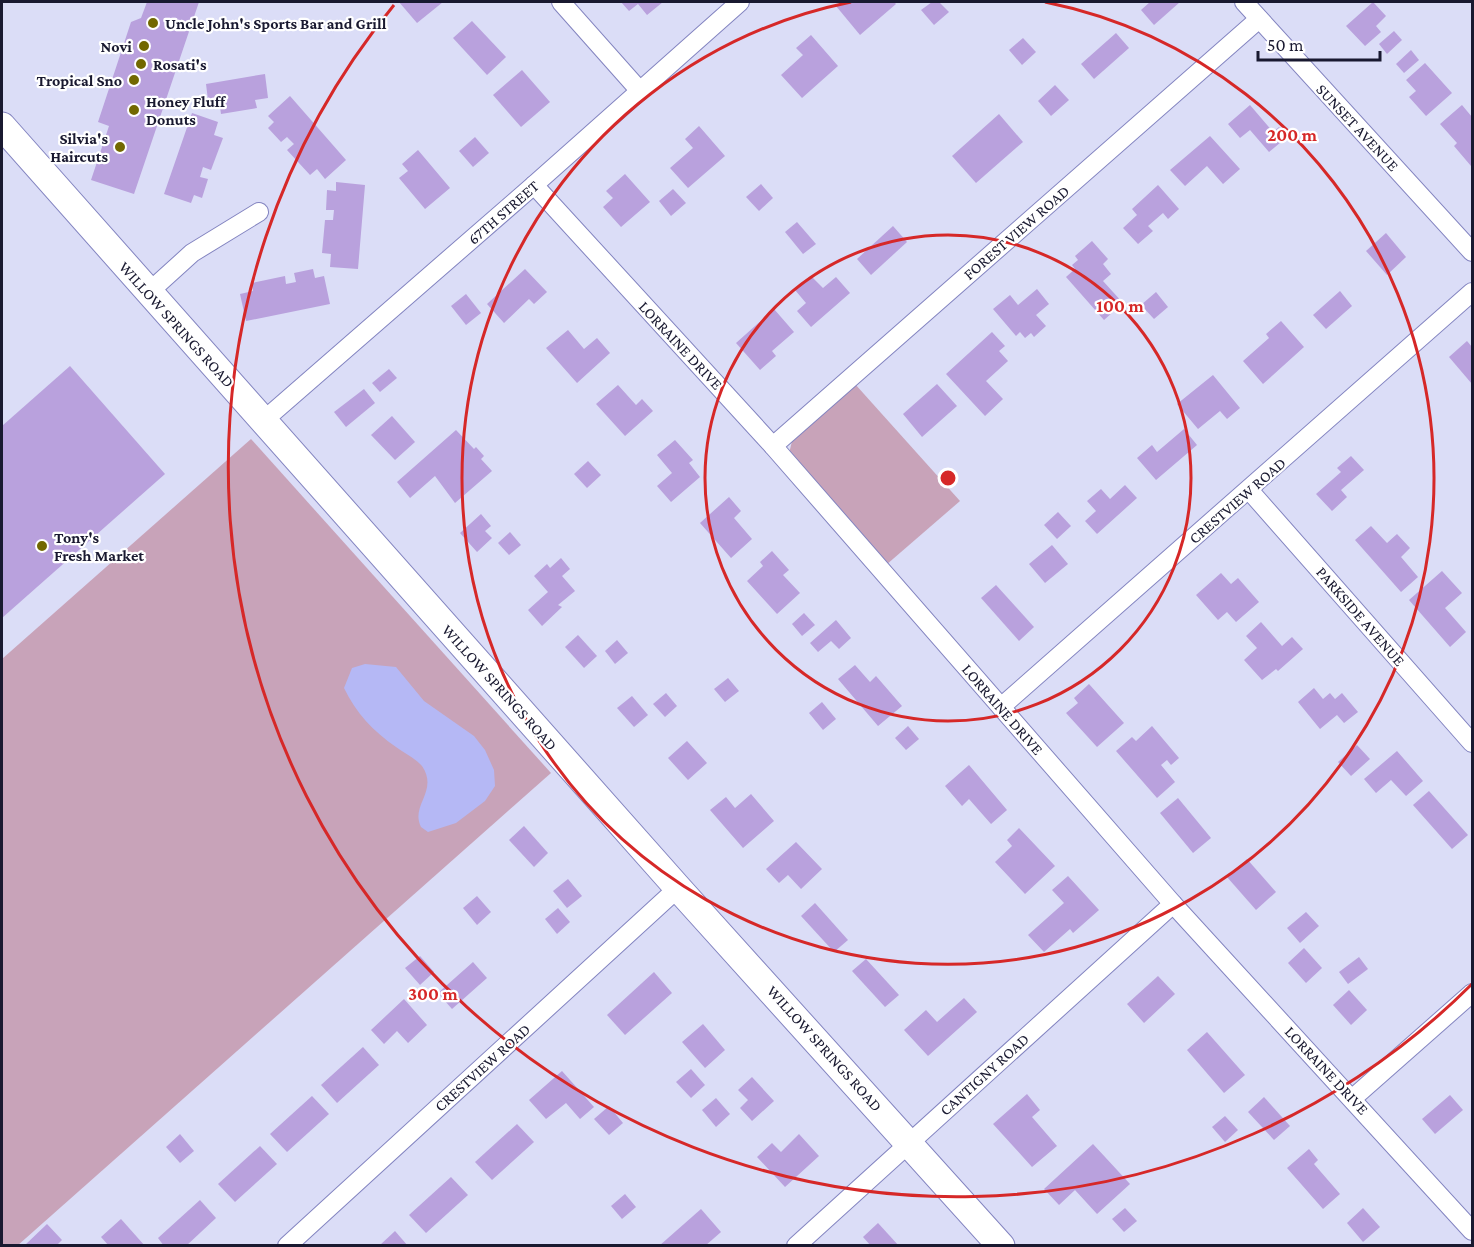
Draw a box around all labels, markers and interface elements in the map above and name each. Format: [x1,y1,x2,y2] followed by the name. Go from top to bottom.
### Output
[165,15,387,32] place label: Uncle John's Sports Bar and Grill
[146,16,160,30] marker: Uncle John's Sports Bar and Grill
[1258,24,1380,62] scale bar
[1267,35,1304,55] text: 50 m
[101,38,132,55] place label: Novi
[137,39,151,53] marker: Novi
[153,56,207,73] place label: Rosati's
[134,57,148,71] marker: Rosati's
[36,72,122,89] place label: Tropical Sno
[127,73,141,87] marker: Tropical Sno
[1313,80,1402,174] street label: SUNSET AVENUE
[146,93,227,128] place label: Honey Fluff Donuts
[127,103,141,117] marker: Honey Fluff Donuts
[1267,125,1318,145] text: 200 m
[50,130,108,165] place label: Silvia's Haircuts
[113,140,127,154] marker: Silvia's Haircuts
[464,177,542,248] street label: 67TH STREET
[960,182,1073,283] street label: FOREST VIEW ROAD
[116,258,238,391] street label: WILLOW SPRINGS ROAD
[1096,296,1144,316] text: 100 m
[635,298,726,393] street label: LORRAINE DRIVE
[1186,454,1289,547] street label: CRESTVIEW ROAD
[938,468,958,488] centre of rings
[54,529,144,564] place label: Tony's Fresh Market
[35,539,49,553] marker: Tony's Fresh Market
[1313,563,1408,669] street label: PARKSIDE AVENUE
[439,621,561,754] street label: WILLOW SPRINGS ROAD
[959,661,1047,758] street label: LORRAINE DRIVE
[764,982,886,1115] street label: WILLOW SPRINGS ROAD
[408,984,458,1004] text: 300 m
[431,1020,533,1115] street label: CRESTVIEW ROAD
[1281,1023,1372,1118] street label: LORRAINE DRIVE
[936,1030,1032,1119] street label: CANTIGNY ROAD

